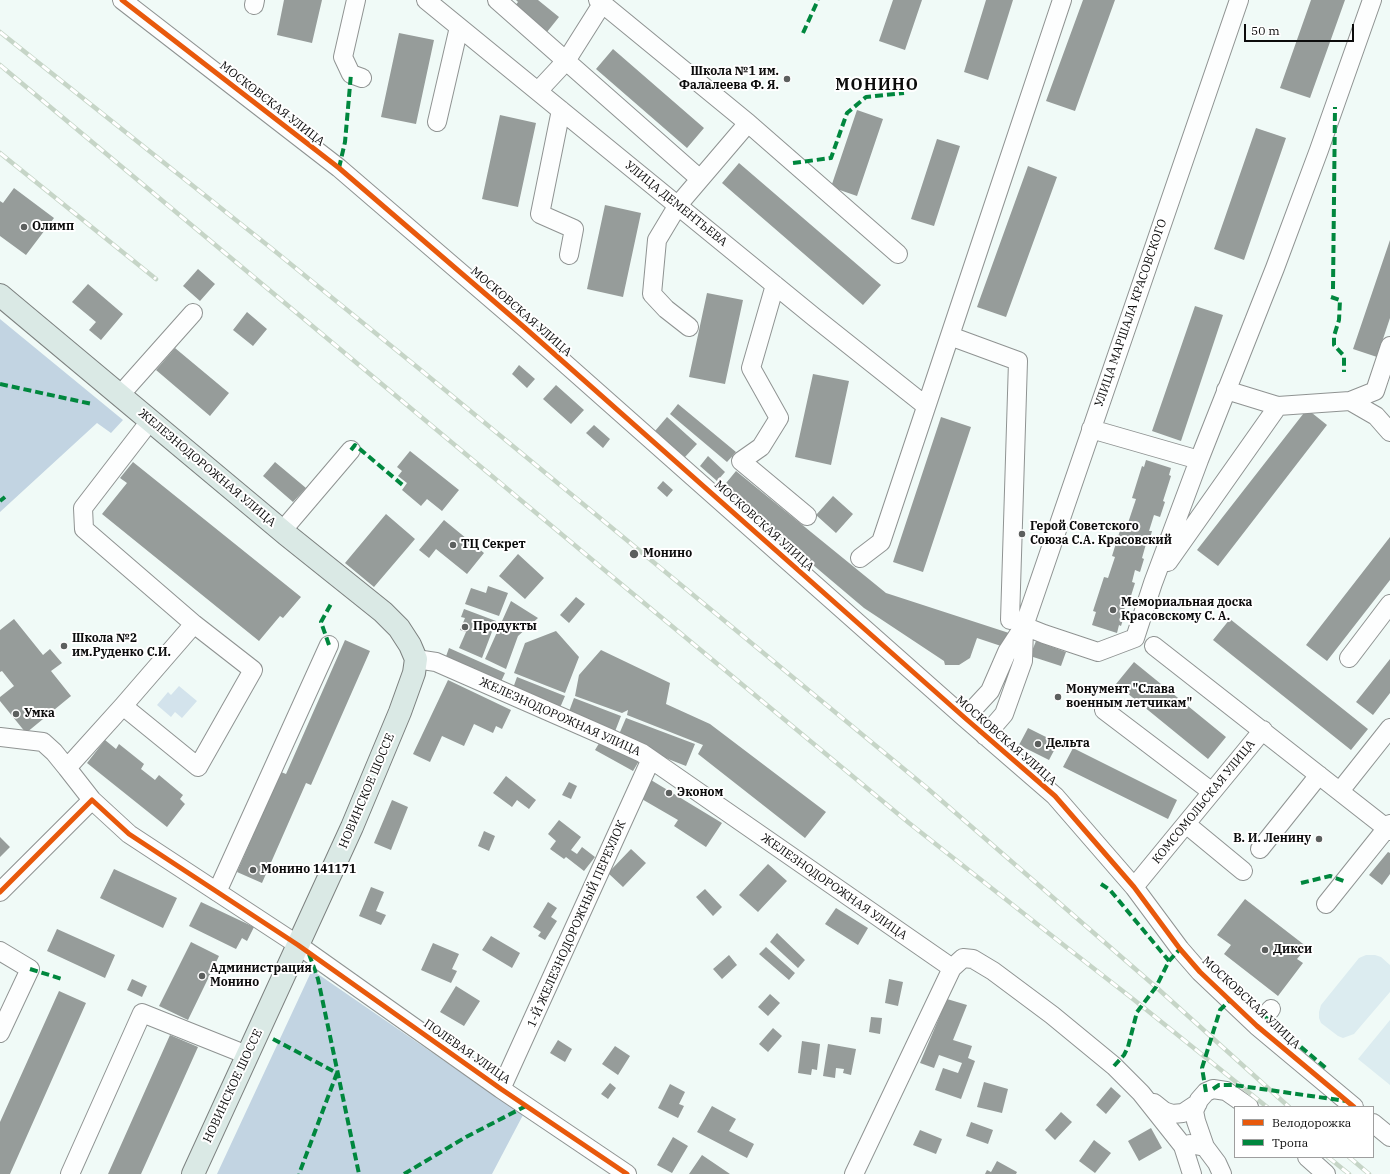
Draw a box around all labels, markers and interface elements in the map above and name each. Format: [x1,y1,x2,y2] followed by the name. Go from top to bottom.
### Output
[1246,16,1356,42] scale bar
[1251,23,1280,38] text: 50 m
[217,59,327,149] street label: МОСКОВСКАЯ УЛИЦА
[679,65,779,93] place label: Школа №1 им. Фалалеева Ф. Я.
[782,74,792,84] marker: Школа №1 им. Фалалеева Ф. Я.
[835,75,919,95] district label: МОНИНО
[622,158,730,250] street label: УЛИЦА ДЕМЕНТЬЕВА
[1092,217,1170,409] street label: УЛИЦА МАРШАЛА КРАСОВСКОГО
[32,220,74,234] place label: Олимп
[19,222,29,232] marker: Олимп
[468,264,574,360] street label: МОСКОВСКАЯ УЛИЦА
[135,406,279,530] street label: ЖЕЛЕЗНОДОРОЖНАЯ УЛИЦА
[711,478,817,574] street label: МОСКОВСКАЯ УЛИЦА
[1030,520,1172,548] place label: Герой Советского Союза С.А. Красовский
[1017,529,1027,539] marker: Герой Советского Союза С.А. Красовский
[461,538,526,552] place label: ТЦ Секрет
[448,540,458,550] marker: ТЦ Секрет
[643,547,692,561] place label: Монино
[628,548,640,560] marker: Монино
[1121,596,1252,624] place label: Мемориальная доска Красовскому С. А.
[1108,605,1118,615] marker: Мемориальная доска Красовскому С. А.
[473,620,537,634] place label: Продукты
[460,622,470,632] marker: Продукты
[72,632,171,660] place label: Школа №2 им.Руденко С.И.
[59,641,69,651] marker: Школа №2 им.Руденко С.И.
[477,675,643,759] street label: ЖЕЛЕЗНОДОРОЖНАЯ УЛИЦА
[1066,683,1192,711] place label: Монумент "Слава военным летчикам"
[1053,692,1063,702] marker: Монумент "Слава военным летчикам"
[953,693,1059,789] street label: МОСКОВСКАЯ УЛИЦА
[24,707,55,721] place label: Умка
[11,709,21,719] marker: Умка
[336,731,398,851] street label: НОВИНСКОЕ ШОССЕ
[1046,737,1090,751] place label: Дельта
[1150,737,1258,867] street label: КОМСОМОЛЬСКАЯ УЛИЦА
[1033,739,1043,749] marker: Дельта
[677,786,723,800] place label: Эконом
[664,788,674,798] marker: Эконом
[525,818,629,1030] street label: 1-Й ЖЕЛЕЗНОДОРОЖНЫЙ ПЕРЕУЛОК
[758,831,910,943] street label: ЖЕЛЕЗНОДОРОЖНАЯ УЛИЦА
[1233,832,1311,846] place label: В. И. Ленину
[1314,834,1324,844] marker: В. И. Ленину
[261,863,356,877] place label: Монино 141171
[248,865,258,875] marker: Монино 141171
[1273,943,1312,957] place label: Дикси
[1260,945,1270,955] marker: Дикси
[1199,954,1303,1052] street label: МОСКОВСКАЯ УЛИЦА
[210,962,312,990] place label: Администрация Монино
[197,971,207,981] marker: Администрация Монино
[421,1017,513,1087] street label: ПОЛЕВАЯ УЛИЦА
[200,1027,266,1145] street label: НОВИНСКОЕ ШОССЕ
[1234,1106,1374,1158] legend
[1272,1115,1351,1130] text: Велодорожка
[1272,1135,1308,1150] text: Тропа

